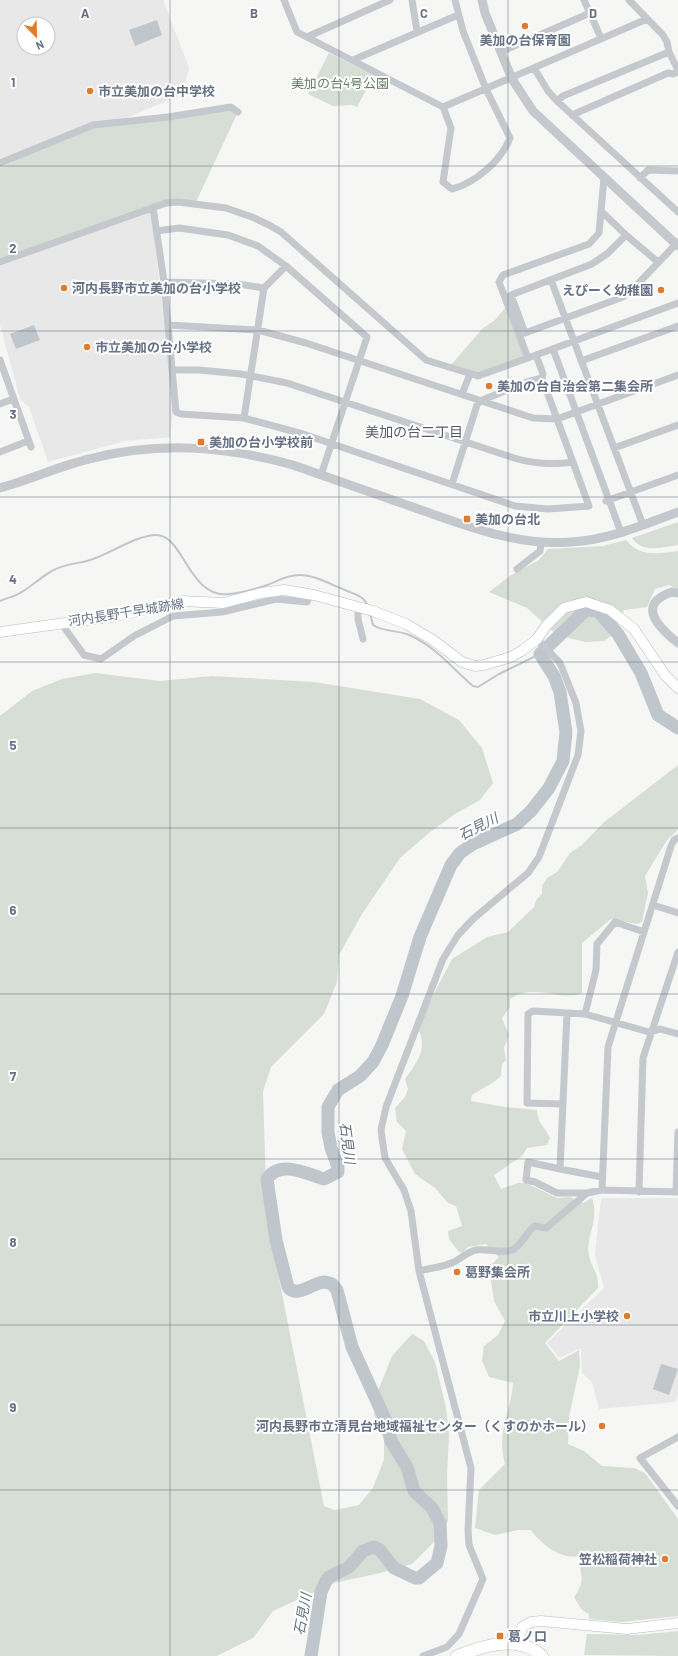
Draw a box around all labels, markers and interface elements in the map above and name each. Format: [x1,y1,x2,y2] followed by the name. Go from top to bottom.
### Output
[81,5,90,21] text: A
[250,5,258,21] text: B
[420,5,428,21] text: C
[589,5,597,21] text: D
[16,16,56,56] north arrow
[520,21,530,31] marker: 美加の台保育園
[479,32,571,48] place label: 美加の台保育園
[34,38,46,53] text: N
[11,74,15,90] text: 1
[291,75,389,91] park label: 美加の台4号公園
[98,83,215,99] place label: 市立美加の台中学校
[85,86,95,96] marker: 市立美加の台中学校
[9,240,17,256] text: 2
[72,280,241,296] place label: 河内長野市立美加の台小学校
[562,282,653,298] place label: えぴーく幼稚園
[59,283,69,293] marker: 河内長野市立美加の台小学校
[656,285,666,295] marker: えぴーく幼稚園
[95,339,212,355] place label: 市立美加の台小学校
[82,342,92,352] marker: 市立美加の台小学校
[497,378,653,394] place label: 美加の台自治会第二集会所
[484,381,494,391] marker: 美加の台自治会第二集会所
[9,406,17,422] text: 3
[365,423,463,440] district label: 美加の台二丁目
[209,434,313,450] place label: 美加の台小学校前
[196,437,206,447] marker: 美加の台小学校前
[475,511,540,527] place label: 美加の台北
[462,514,472,524] marker: 美加の台北
[9,571,17,587] text: 4
[67,595,185,629] street label: 河内長野千早城跡線
[9,737,17,753] text: 5
[455,808,502,843] water label: 石見川
[10,902,17,918] text: 6
[10,1068,17,1084] text: 7
[337,1121,360,1167] water label: 石見川
[9,1234,17,1250] text: 8
[465,1264,530,1280] place label: 葛野集会所
[452,1267,462,1277] marker: 葛野集会所
[528,1308,619,1324] place label: 市立川上小学校
[622,1311,632,1321] marker: 市立川上小学校
[10,1399,17,1415] text: 9
[256,1418,594,1434] place label: 河内長野市立清見台地域福祉センター（くすのかホール）
[597,1421,607,1431] marker: 河内長野市立清見台地域福祉センター（くすのかホール）
[579,1551,657,1567] place label: 笠松稲荷神社
[660,1554,670,1564] marker: 笠松稲荷神社
[290,1590,314,1636] water label: 石見川
[508,1628,547,1644] place label: 葛ノ口
[495,1631,505,1641] marker: 葛ノ口

